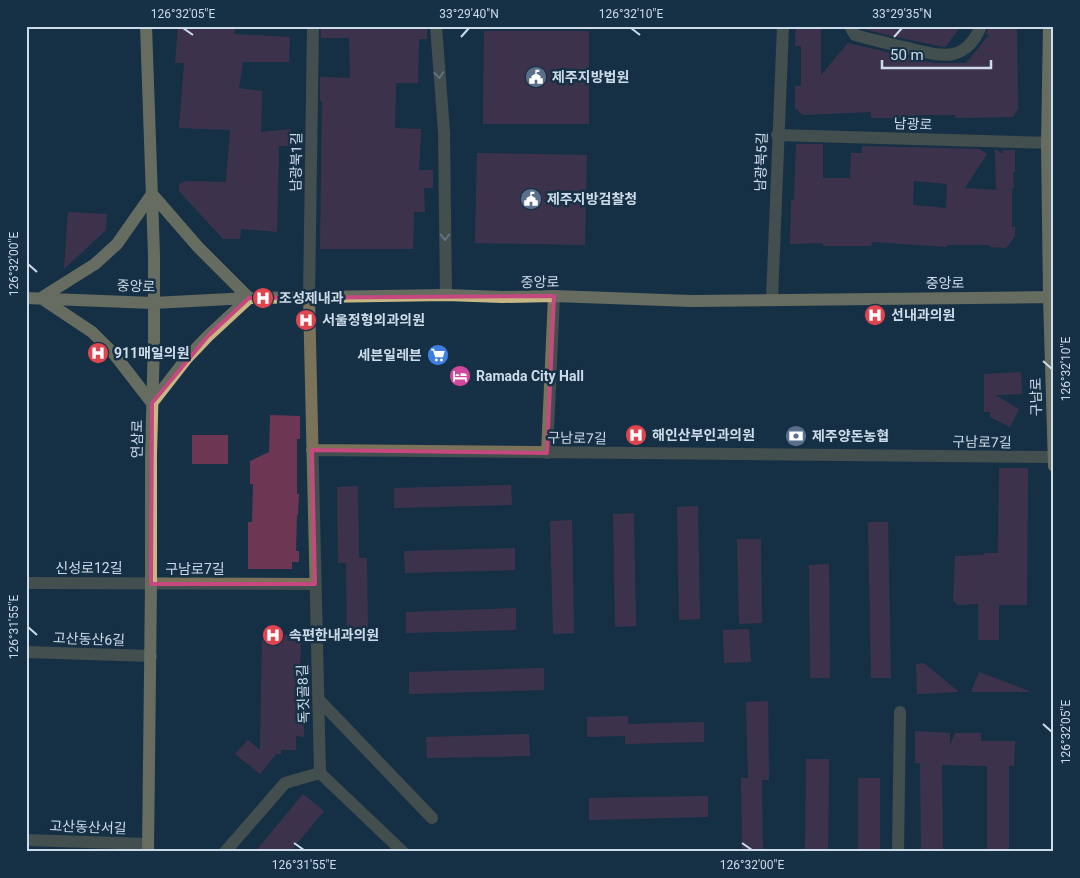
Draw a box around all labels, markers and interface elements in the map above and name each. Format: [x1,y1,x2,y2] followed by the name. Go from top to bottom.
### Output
[151,7,215,21] text: 126°32'05"E
[439,7,499,21] text: 33°29'40"N
[599,7,663,21] text: 126°32'10"E
[872,7,932,21] text: 33°29'35"N
[882,38,991,70] scale bar
[890,46,924,64] text: 50 m
[524,65,548,89] public building icon: 제주지방법원
[552,69,629,85] place label: 제주지방법원
[434,71,445,79] one-way arrow
[893,115,933,133] street label: 남광로
[287,132,305,192] street label: 남광북1길
[752,132,770,192] street label: 남광북5길
[519,187,543,211] public building icon: 제주지방검찰청
[547,191,637,207] place label: 제주지방검찰청
[7,232,21,296] text: 126°32'00"E
[440,234,450,241] one-way arrow
[521,274,560,290] street label: 중앙로
[926,275,964,291] street label: 중앙로
[116,277,156,295] street label: 중앙로
[251,286,275,310] hospital icon: 조성제내과
[279,290,344,306] place label: 조성제내과
[863,303,887,327] hospital icon: 선내과의원
[891,307,955,323] place label: 선내과의원
[294,308,318,332] hospital icon: 서울정형외과의원
[322,312,425,328] place label: 서울정형외과의원
[1059,337,1073,401] text: 126°32'10"E
[86,341,110,365] hospital icon: 911매일의원
[426,343,450,367] supermarket icon: 세븐일레븐
[114,345,190,361] place label: 911매일의원
[358,347,422,363] place label: 세븐일레븐
[448,364,472,388] hotel icon: Ramada City Hall
[476,368,584,384] place label: Ramada City Hall
[1028,377,1044,416] street label: 구남로
[129,419,145,458] street label: 연삼로
[624,423,648,447] hospital icon: 해인산부인과의원
[784,424,808,448] bank icon: 제주양돈농협
[652,427,755,443] place label: 해인산부인과의원
[812,428,889,444] place label: 제주양돈농협
[547,429,607,447] street label: 구남로7길
[952,433,1012,451] street label: 구남로7길
[55,560,123,576] street label: 신성로12길
[165,561,225,577] street label: 구남로7길
[7,595,21,659] text: 126°31'55"E
[261,623,285,647] hospital icon: 속편한내과의원
[289,627,379,643] place label: 속편한내과의원
[53,630,125,648] street label: 고산동산6길
[294,664,312,724] street label: 독짓골8길
[1059,700,1073,764] text: 126°32'05"E
[49,818,127,836] street label: 고산동산서길
[272,858,336,872] text: 126°31'55"E
[720,858,784,872] text: 126°32'00"E

